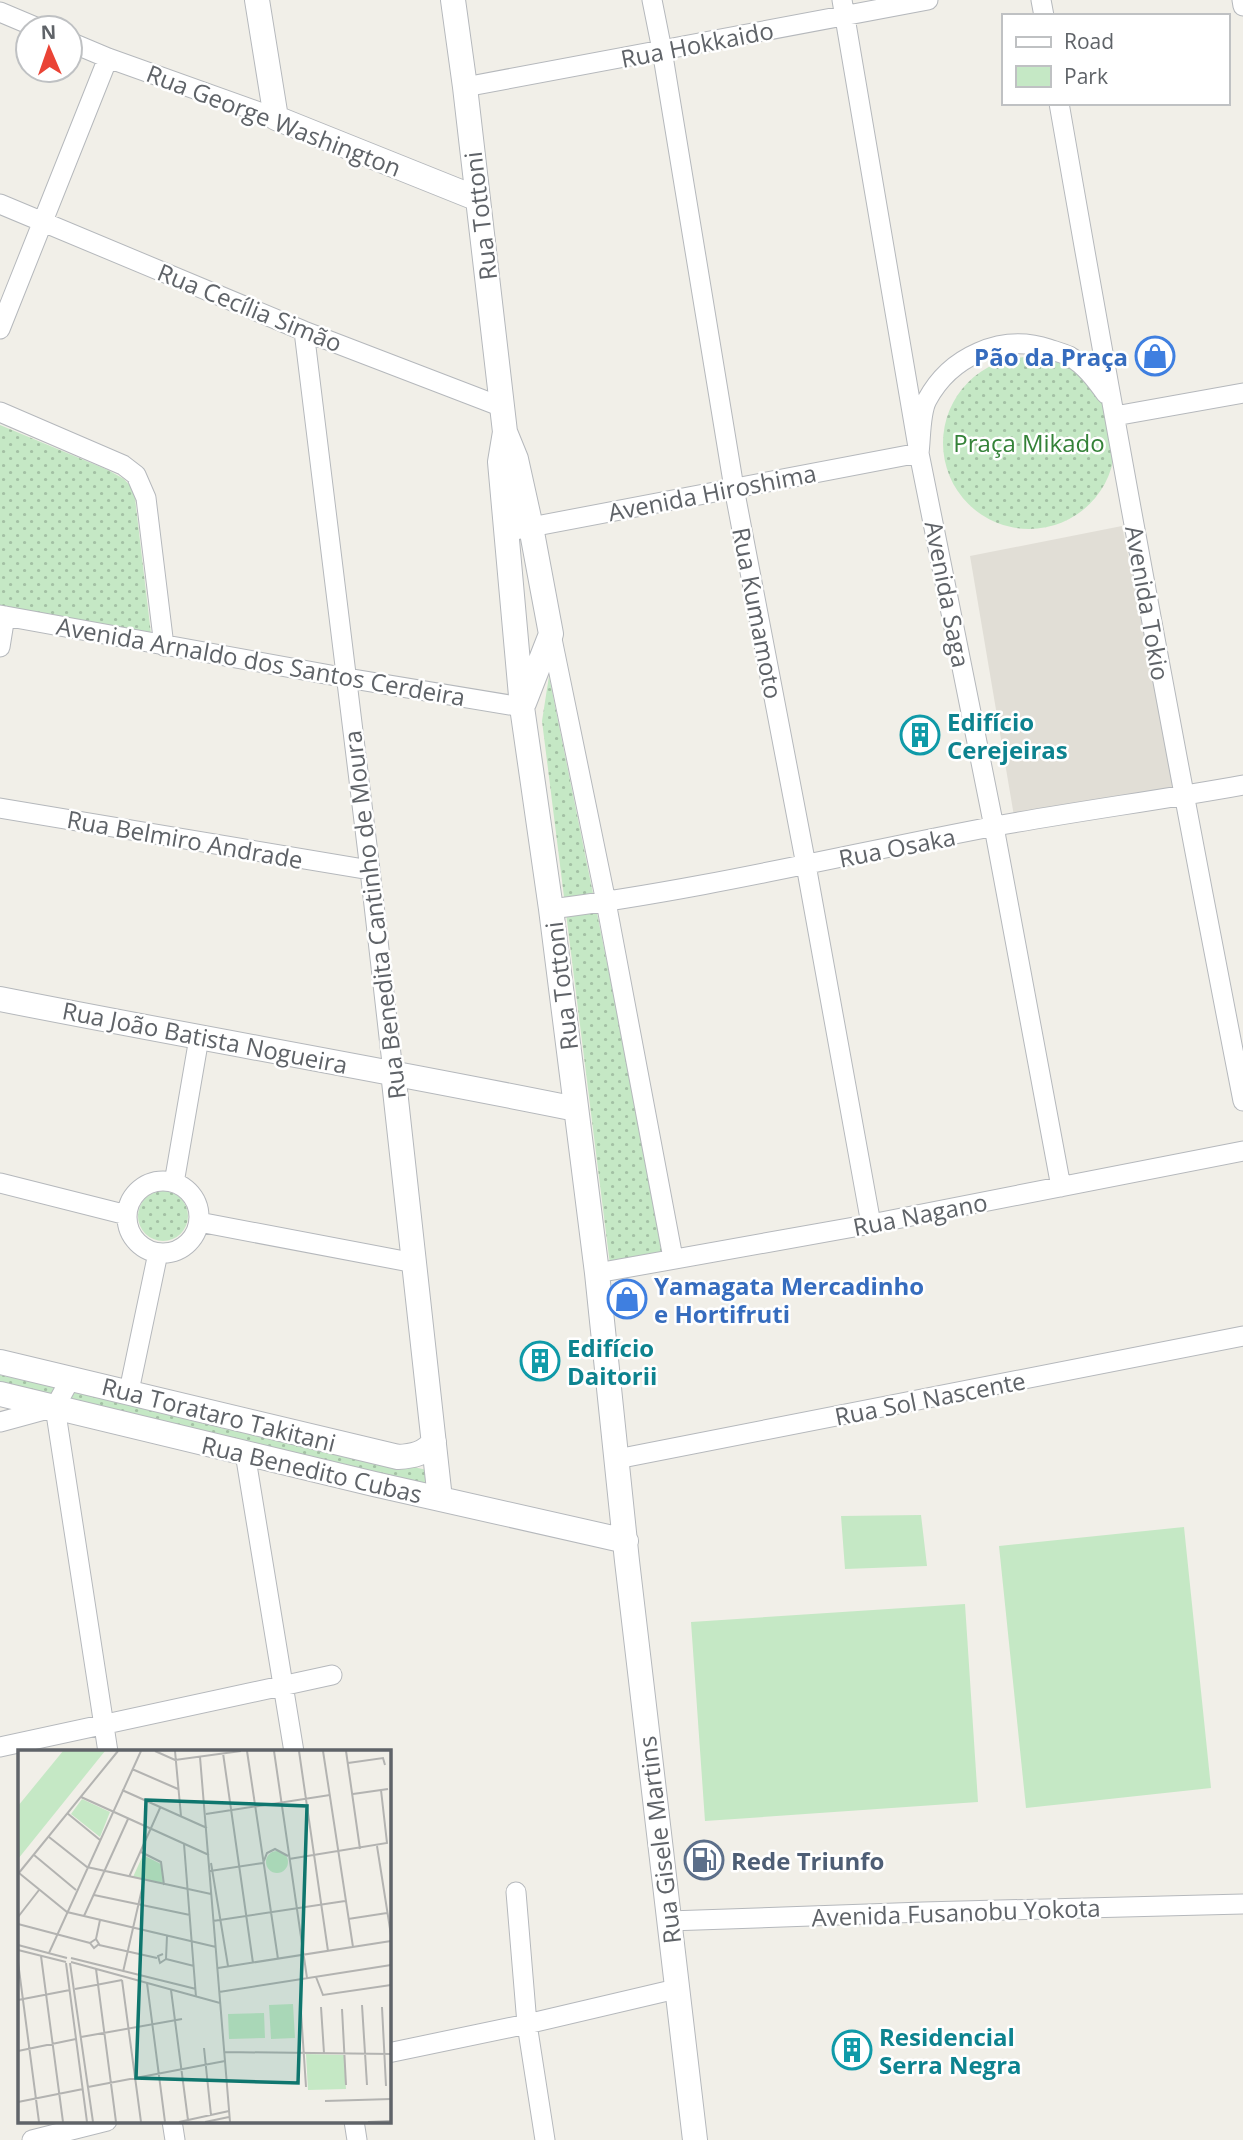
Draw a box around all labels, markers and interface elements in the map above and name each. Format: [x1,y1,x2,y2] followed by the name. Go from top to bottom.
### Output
[618,13,776,75] street label: Rua Hokkaido
[14,14,84,84] north arrow
[1002,14,1229,105] legend
[40,19,57,45] text: N
[1064,27,1114,55] text: Road
[142,56,406,184] street label: Rua George Washington
[1064,62,1108,90] text: Park
[456,150,504,282] street label: Rua Tottoni
[153,255,347,359] street label: Rua Cecília Simão
[1134,335,1176,377] shop icon: Pão da Praça
[974,340,1128,373] place label: Pão da Praça
[953,426,1105,459] park label: Praça Mikado
[605,456,819,528] street label: Avenida Hiroshima
[918,518,978,670] street label: Avenida Saga
[1118,523,1178,683] street label: Avenida Tokio
[725,525,791,701] street label: Rua Kumamoto
[54,609,468,713] street label: Avenida Arnaldo dos Santos Cerdeira
[947,705,1068,766] place label: Edifício Cerejeiras
[899,714,941,756] building icon: Edifício Cerejeiras
[335,729,413,1101] street label: Rua Benedita Cantinho de Moura
[65,802,305,876] street label: Rua Belmiro Andrade
[836,819,958,875] street label: Rua Osaka
[537,920,585,1052] street label: Rua Tottoni
[60,993,350,1081] street label: Rua João Batista Nogueira
[850,1185,990,1243] street label: Rua Nagano
[654,1269,924,1330] place label: Yamagata Mercadinho e Hortifruti
[606,1278,648,1320] shop icon: Yamagata Mercadinho e Hortifruti
[567,1331,657,1392] place label: Edifício Daitorii
[519,1340,561,1382] building icon: Edifício Daitorii
[832,1363,1028,1433] street label: Rua Sol Nascente
[98,1369,340,1459] street label: Rua Torataro Takitani
[198,1428,426,1510] street label: Rua Benedito Cubas
[630,1734,688,1946] street label: Rua Gisele Martins
[18,1750,390,2122] inset map
[683,1839,725,1881] fuel station icon: Rede Triunfo
[731,1844,884,1877] place label: Rede Triunfo
[811,1890,1101,1934] street label: Avenida Fusanobu Yokota
[879,2020,1022,2081] place label: Residencial Serra Negra
[831,2029,873,2071] building icon: Residencial Serra Negra

